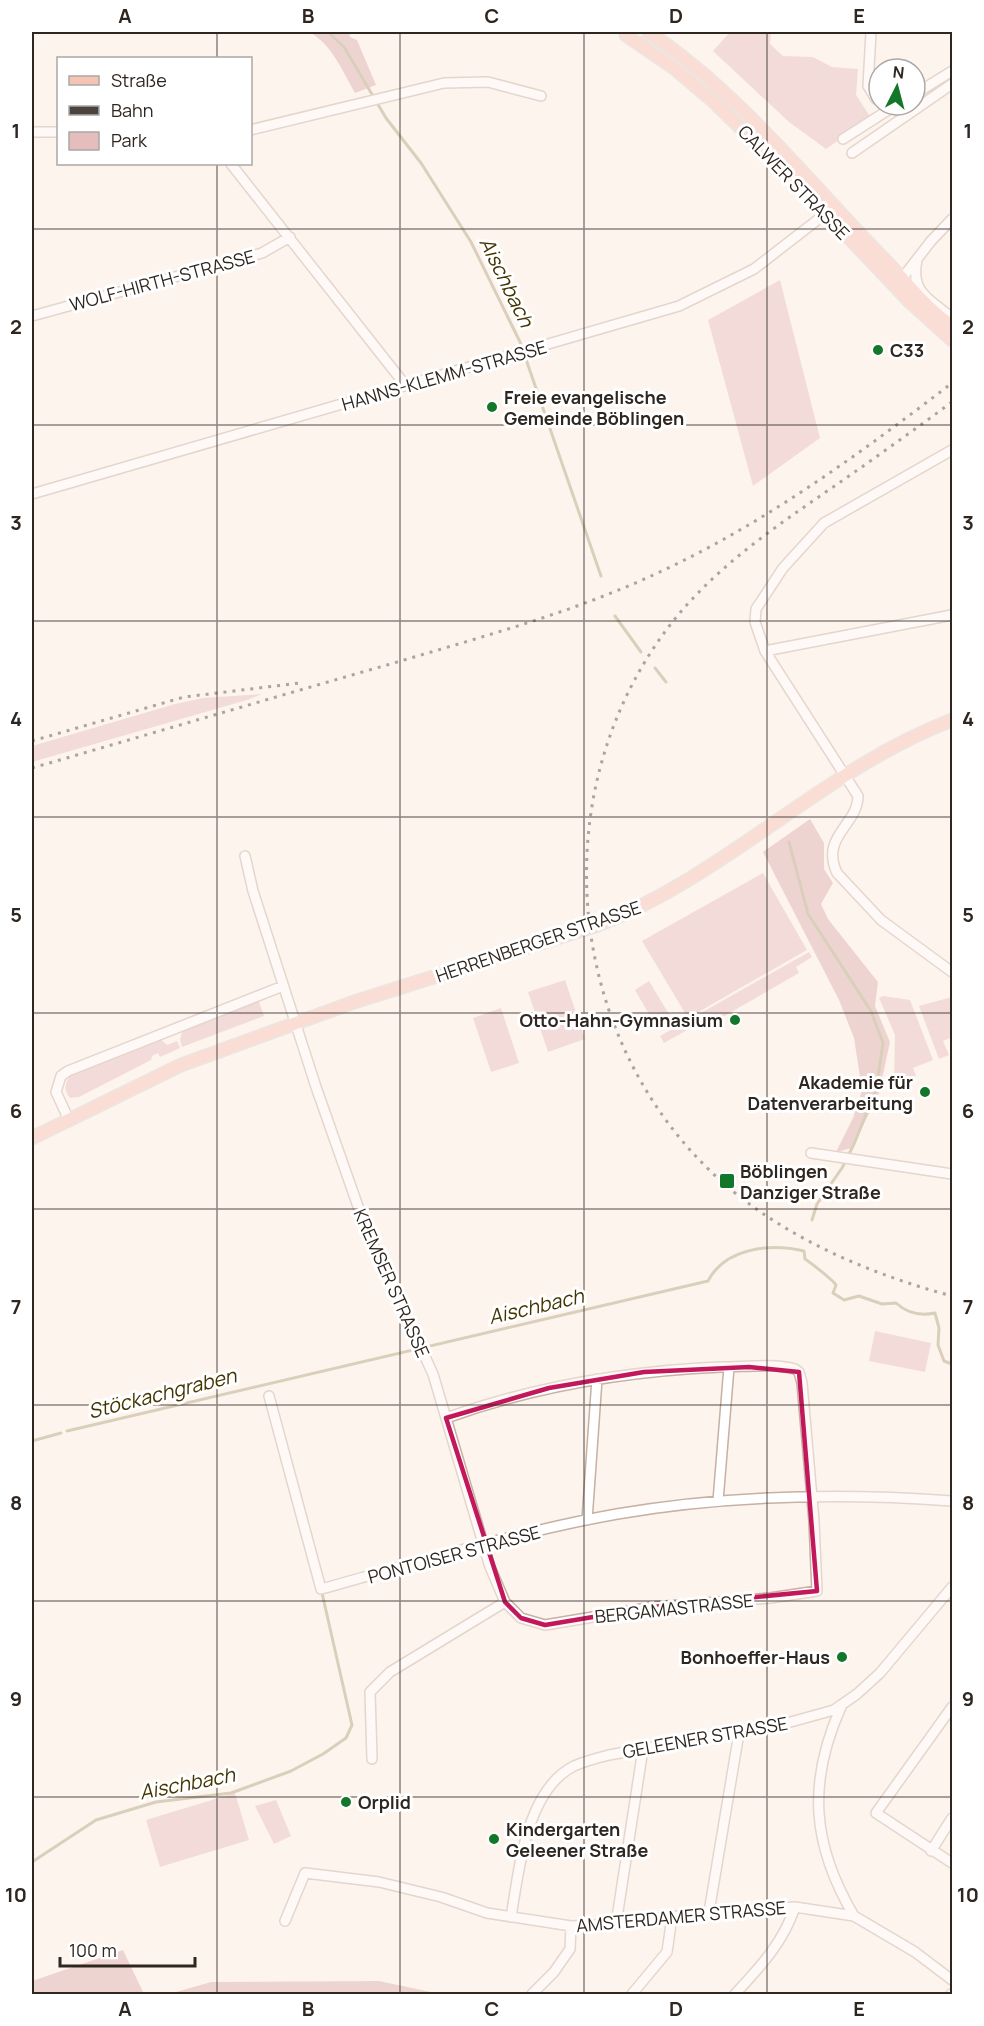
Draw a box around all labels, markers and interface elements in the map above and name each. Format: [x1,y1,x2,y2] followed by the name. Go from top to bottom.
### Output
[118,2,132,29] text: A
[302,2,315,29] text: B
[485,2,499,29] text: C
[669,2,683,29] text: D
[853,2,865,29] text: E
[57,57,252,165] legend
[867,57,927,117] north arrow
[892,61,905,84] text: N
[111,68,167,92] text: Straße
[111,98,153,122] text: Bahn
[12,117,20,144] text: 1
[964,117,972,144] text: 1
[733,119,855,245] street label: CALWER STRASSE
[111,128,148,152] text: Park
[474,233,541,332] water label: Aischbach
[67,244,257,316] street label: WOLF-HIRTH-STRASSE
[10,313,22,340] text: 2
[962,313,974,340] text: 2
[339,334,549,416] street label: HANNS-KLEMM-STRASSE
[890,338,924,362] place label: C33
[871,343,885,357] marker: C33
[504,385,684,430] place label: Freie evangelische Gemeinde Böblingen
[485,400,499,414] marker: Freie evangelische Gemeinde Böblingen
[10,509,22,536] text: 3
[962,509,974,536] text: 3
[10,705,22,732] text: 4
[962,705,974,732] text: 4
[432,895,644,987] street label: HERRENBERGER STRASSE
[10,901,22,928] text: 5
[962,901,974,928] text: 5
[520,1008,723,1032] place label: Otto-Hahn-Gymnasium
[728,1013,742,1027] marker: Otto-Hahn-Gymnasium
[748,1070,913,1115] place label: Akademie für Datenverarbeitung
[918,1085,932,1099] marker: Akademie für Datenverarbeitung
[10,1097,22,1124] text: 6
[962,1097,974,1124] text: 6
[740,1159,881,1204] place label: Böblingen Danziger Straße
[718,1172,736,1190] marker: Böblingen Danziger Straße
[348,1205,436,1361] street label: KREMSER STRASSE
[486,1282,587,1330] water label: Aischbach
[11,1293,21,1320] text: 7
[963,1293,973,1320] text: 7
[85,1361,240,1424] water label: Stöckachgraben
[10,1489,22,1516] text: 8
[962,1489,974,1516] text: 8
[365,1519,543,1589] street label: PONTOISER STRASSE
[593,1588,755,1628] street label: BERGAMASTRASSE
[681,1645,830,1669] place label: Bonhoeffer-Haus
[835,1650,849,1664] marker: Bonhoeffer-Haus
[10,1685,22,1712] text: 9
[962,1685,974,1712] text: 9
[621,1711,789,1763] street label: GELEENER STRASSE
[137,1760,238,1805] water label: Aischbach
[358,1790,411,1814] place label: Orplid
[339,1795,353,1809] marker: Orplid
[506,1817,649,1862] place label: Kindergarten Geleener Straße
[487,1832,501,1846] marker: Kindergarten Geleener Straße
[5,1881,27,1908] text: 10
[957,1881,979,1908] text: 10
[575,1895,787,1937] street label: AMSTERDAMER STRASSE
[60,1930,195,1968] scale bar
[69,1938,117,1962] text: 100 m
[118,1995,132,2022] text: A
[302,1995,315,2022] text: B
[485,1995,499,2022] text: C
[669,1995,683,2022] text: D
[853,1995,865,2022] text: E

